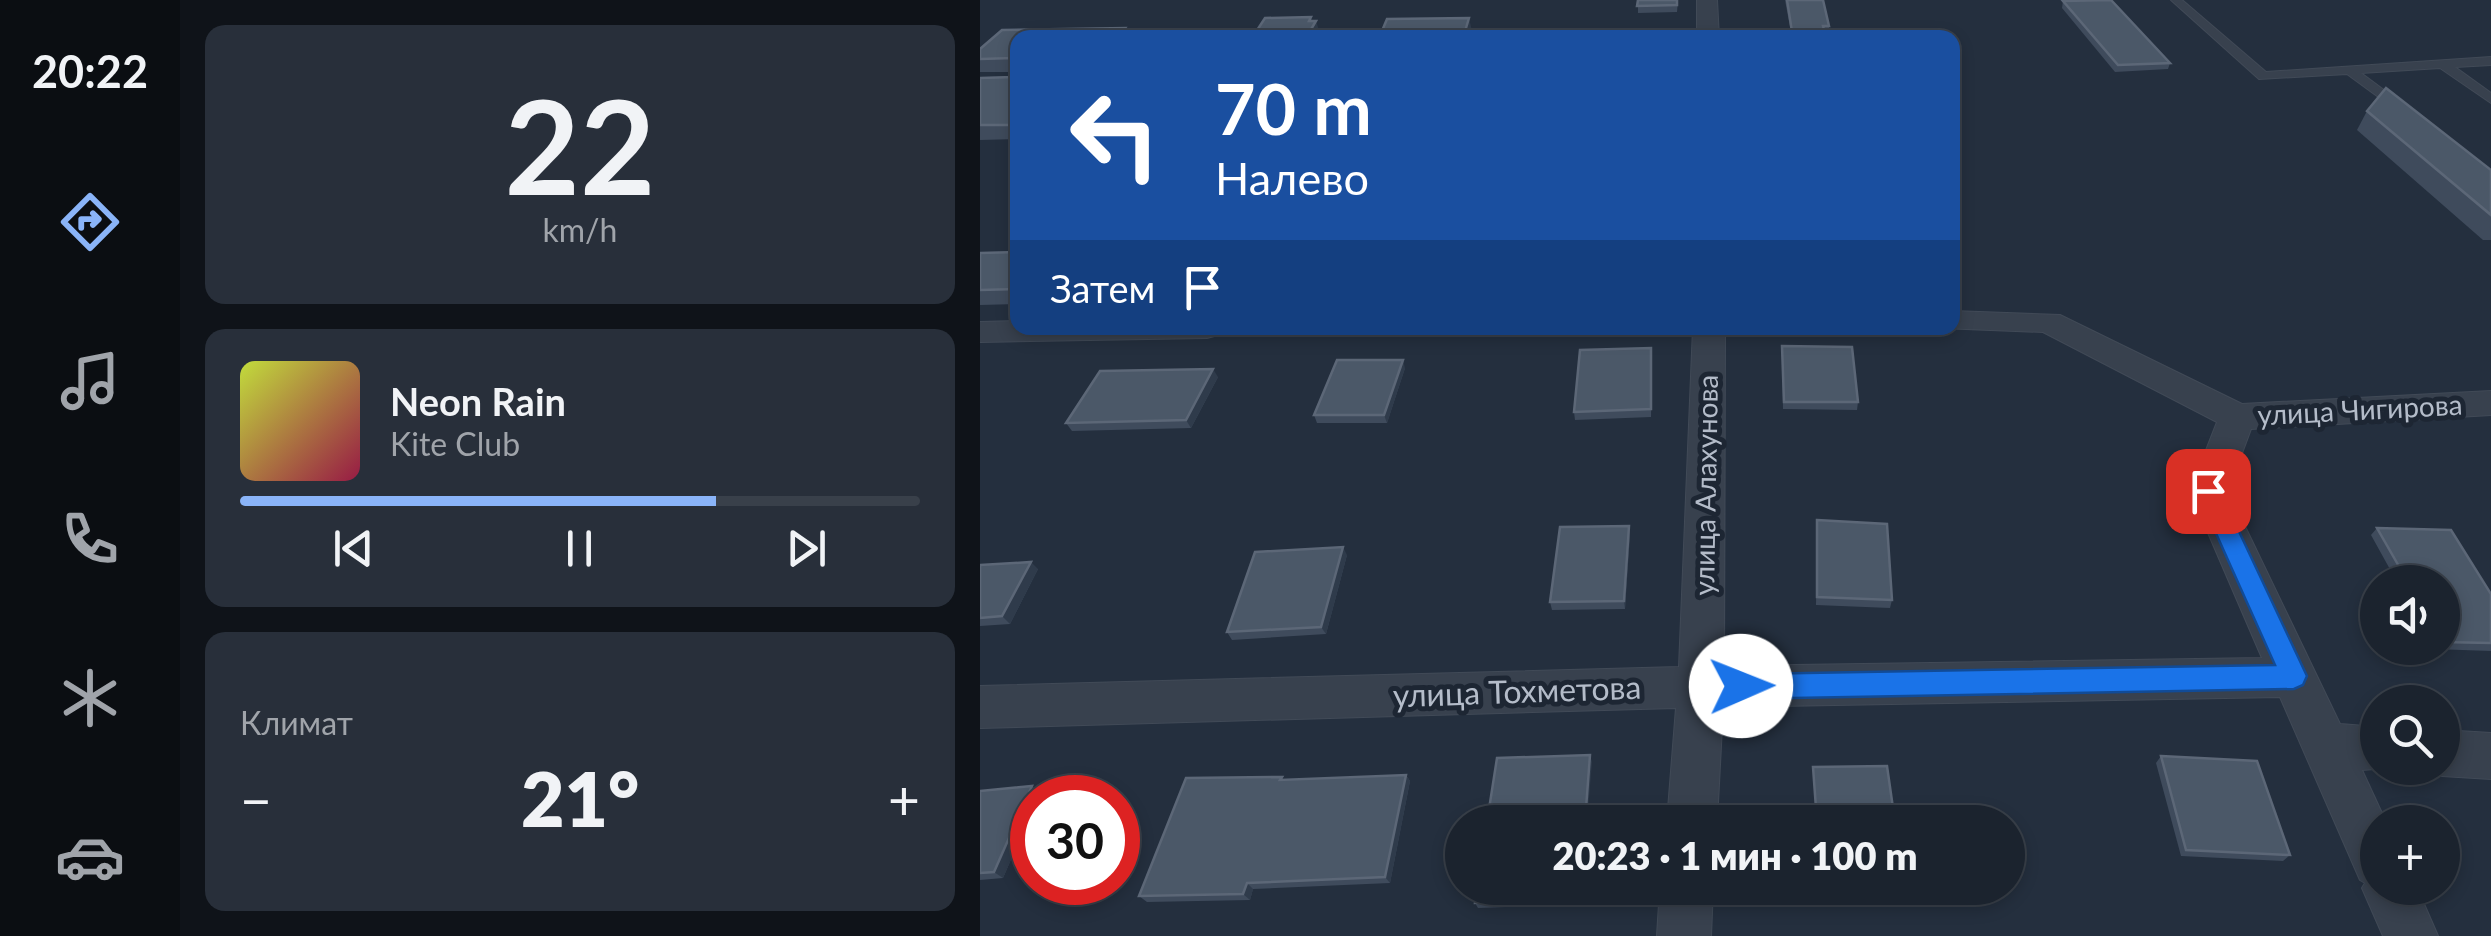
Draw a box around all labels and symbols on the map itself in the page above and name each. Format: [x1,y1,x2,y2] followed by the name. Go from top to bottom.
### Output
[1686,374,1724,596] street label: улица Алахунова
[2257,387,2463,431] street label: улица Чигирова
[2166,449,2251,534] pin
[1689,634,1793,738] position arrow
[1392,667,1642,714] street label: улица Тохметова
[1010,775,1140,905] speed limit sign: 30

